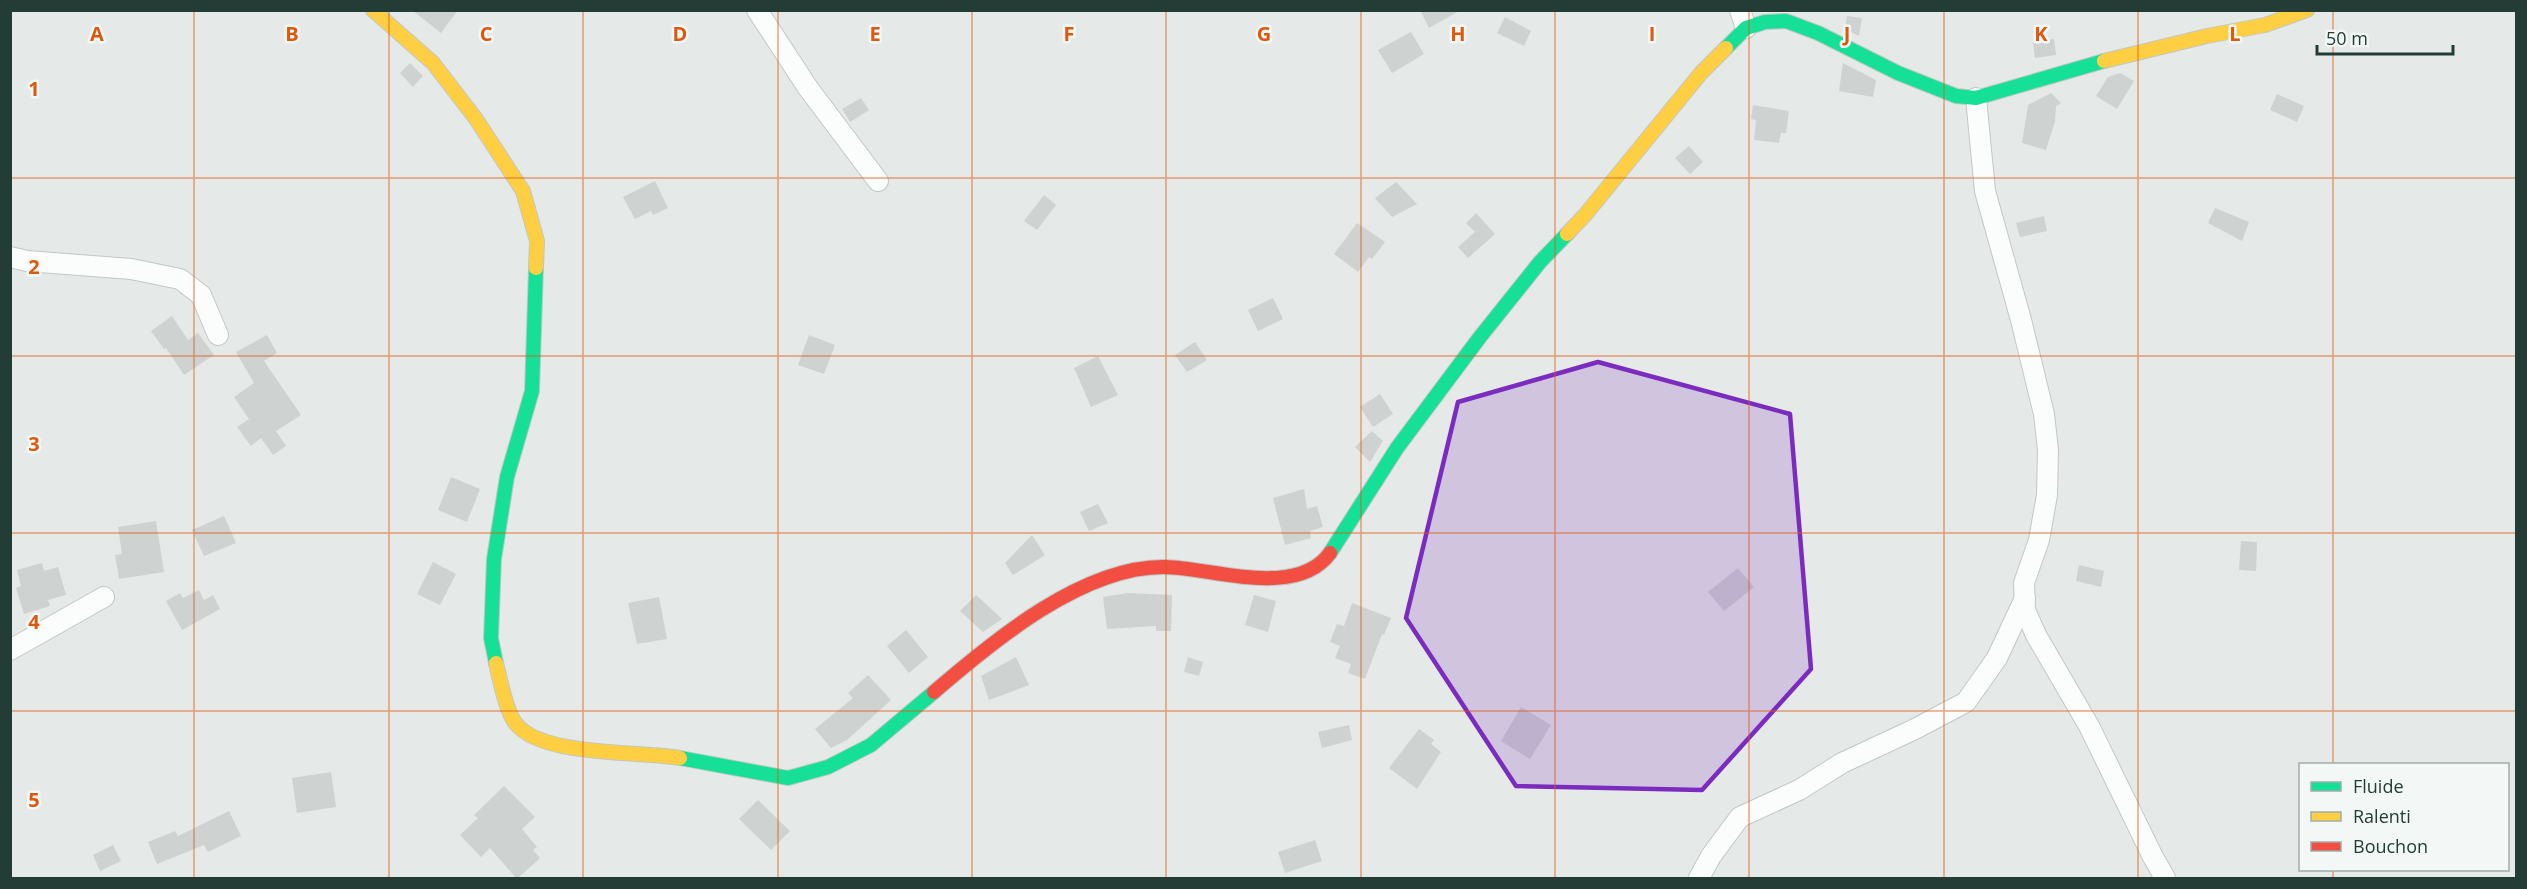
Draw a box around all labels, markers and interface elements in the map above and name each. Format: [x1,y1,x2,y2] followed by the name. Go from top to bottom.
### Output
[2317,18,2454,56] scale bar
[90,20,104,47] text: A
[285,20,299,47] text: B
[480,20,493,47] text: C
[673,20,687,47] text: D
[869,20,881,47] text: E
[1064,20,1074,47] text: F
[1257,20,1271,47] text: G
[1450,20,1466,47] text: H
[1649,20,1655,47] text: I
[1842,20,1850,47] text: J
[2034,20,2048,47] text: K
[2229,20,2241,47] text: L
[2326,26,2368,50] text: 50 m
[28,75,40,102] text: 1
[28,253,40,280] text: 2
[28,430,40,457] text: 3
[28,608,40,635] text: 4
[2299,763,2509,871] legend
[2353,774,2404,798] text: Fluide
[28,786,40,813] text: 5
[2353,804,2411,828] text: Ralenti
[2353,834,2428,858] text: Bouchon

